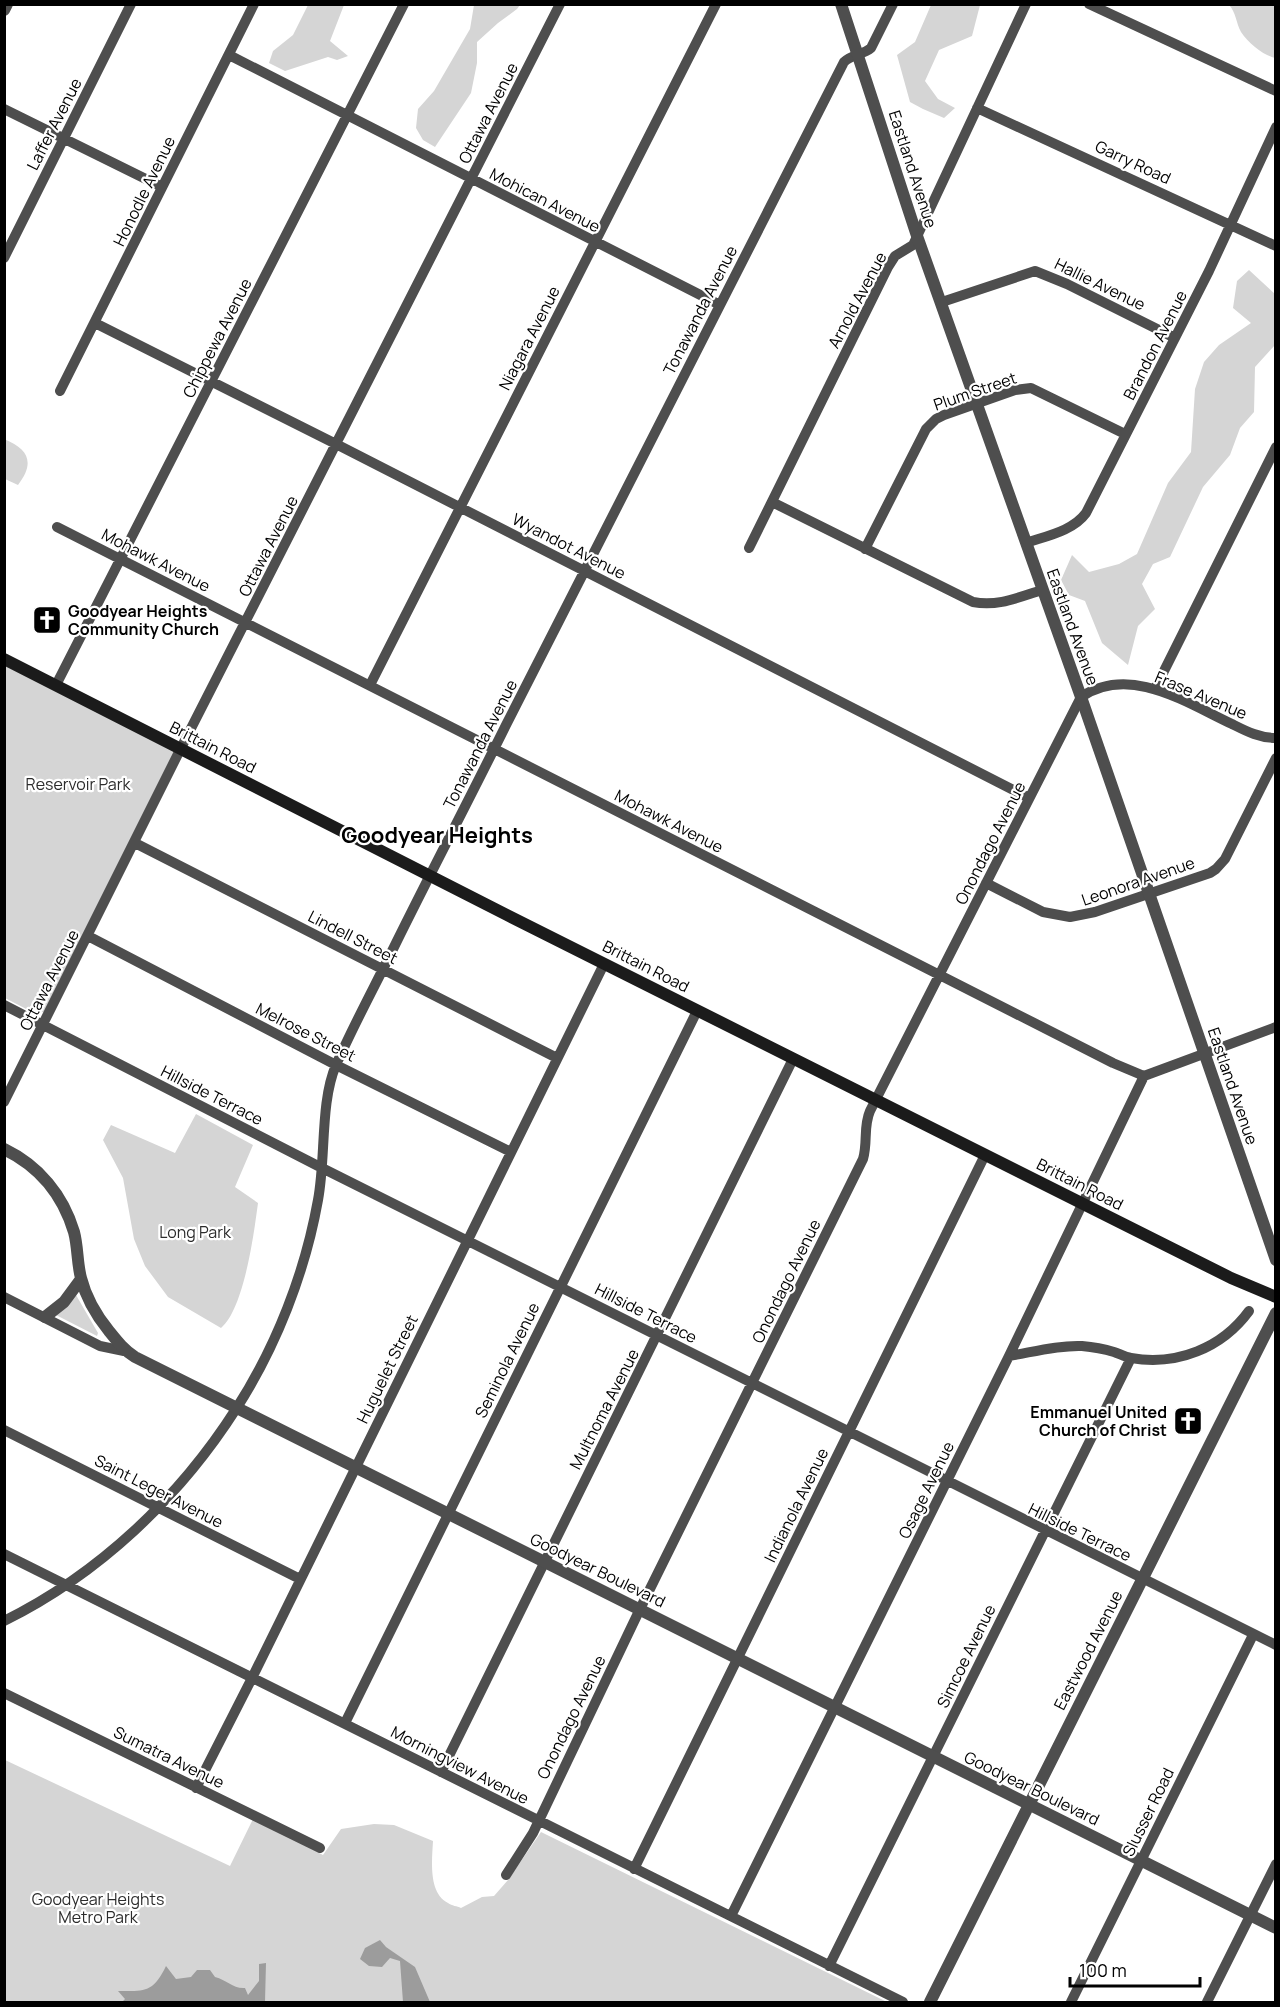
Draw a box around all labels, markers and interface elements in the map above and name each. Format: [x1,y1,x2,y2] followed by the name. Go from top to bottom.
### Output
[453,59,523,167] street label: Ottawa Avenue
[21,74,87,174] street label: Laffer Avenue
[884,107,942,231] street label: Eastland Avenue
[108,132,180,250] street label: Honodle Avenue
[1092,135,1174,189] street label: Garry Road
[486,163,604,237] street label: Mohican Avenue
[658,242,742,378] street label: Tonawanda Avenue
[822,248,892,352] street label: Arnold Avenue
[1051,253,1149,315] street label: Hallie Avenue
[177,274,257,402] street label: Chippewa Avenue
[493,282,565,394] street label: Niagara Avenue
[1118,287,1192,403] street label: Brandon Avenue
[930,366,1020,416] street label: Plum Street
[233,492,303,600] street label: Ottawa Avenue
[508,508,630,584] street label: Wyandot Avenue
[98,523,214,597] street label: Mohawk Avenue
[1042,566,1104,688] street label: Eastland Avenue
[68,600,219,640] place label: Goodyear Heights Community Church
[31,604,63,636] church icon: Goodyear Heights Community Church
[1152,666,1250,724] street label: Frase Avenue
[438,676,522,812] street label: Tonawanda Avenue
[166,716,260,778] street label: Brittain Road
[26,773,131,795] park label: Reservoir Park
[950,778,1030,908] street label: Onondago Avenue
[611,784,727,858] street label: Mohawk Avenue
[341,820,533,850] district label: Goodyear Heights
[1079,851,1197,911] street label: Leonora Avenue
[304,905,402,969] street label: Lindell Street
[14,926,84,1034] street label: Ottawa Avenue
[599,935,693,997] street label: Brittain Road
[252,997,360,1067] street label: Melrose Street
[1203,1025,1263,1147] street label: Eastland Avenue
[157,1060,267,1130] street label: Hillside Terrace
[1033,1153,1127,1215] street label: Brittain Road
[746,1215,826,1347] street label: Onondago Avenue
[159,1221,232,1243] park label: Long Park
[591,1278,701,1348] street label: Hillside Terrace
[470,1299,544,1421] street label: Seminola Avenue
[351,1311,423,1427] street label: Huguelet Street
[564,1345,644,1473] street label: Multnoma Avenue
[1030,1401,1167,1441] place label: Emmanuel United Church of Christ
[1172,1405,1204,1437] church icon: Emmanuel United Church of Christ
[893,1438,959,1542] street label: Osage Avenue
[759,1444,833,1566] street label: Indianola Avenue
[91,1449,227,1533] street label: Saint Leger Avenue
[1025,1498,1135,1566] street label: Hillside Terrace
[527,1528,669,1612] street label: Goodyear Boulevard
[1048,1587,1128,1713] street label: Eastwood Avenue
[931,1601,1001,1711] street label: Simcoe Avenue
[531,1651,611,1783] street label: Onondago Avenue
[110,1721,228,1793] street label: Sumatra Avenue
[387,1721,533,1809] street label: Morningview Avenue
[961,1746,1103,1830] street label: Goodyear Boulevard
[1117,1764,1179,1860] street label: Slusser Road
[32,1888,164,1928] park label: Goodyear Heights Metro Park
[1070,1950,1200,1988] scale bar
[1079,1958,1127,1982] text: 100 m

